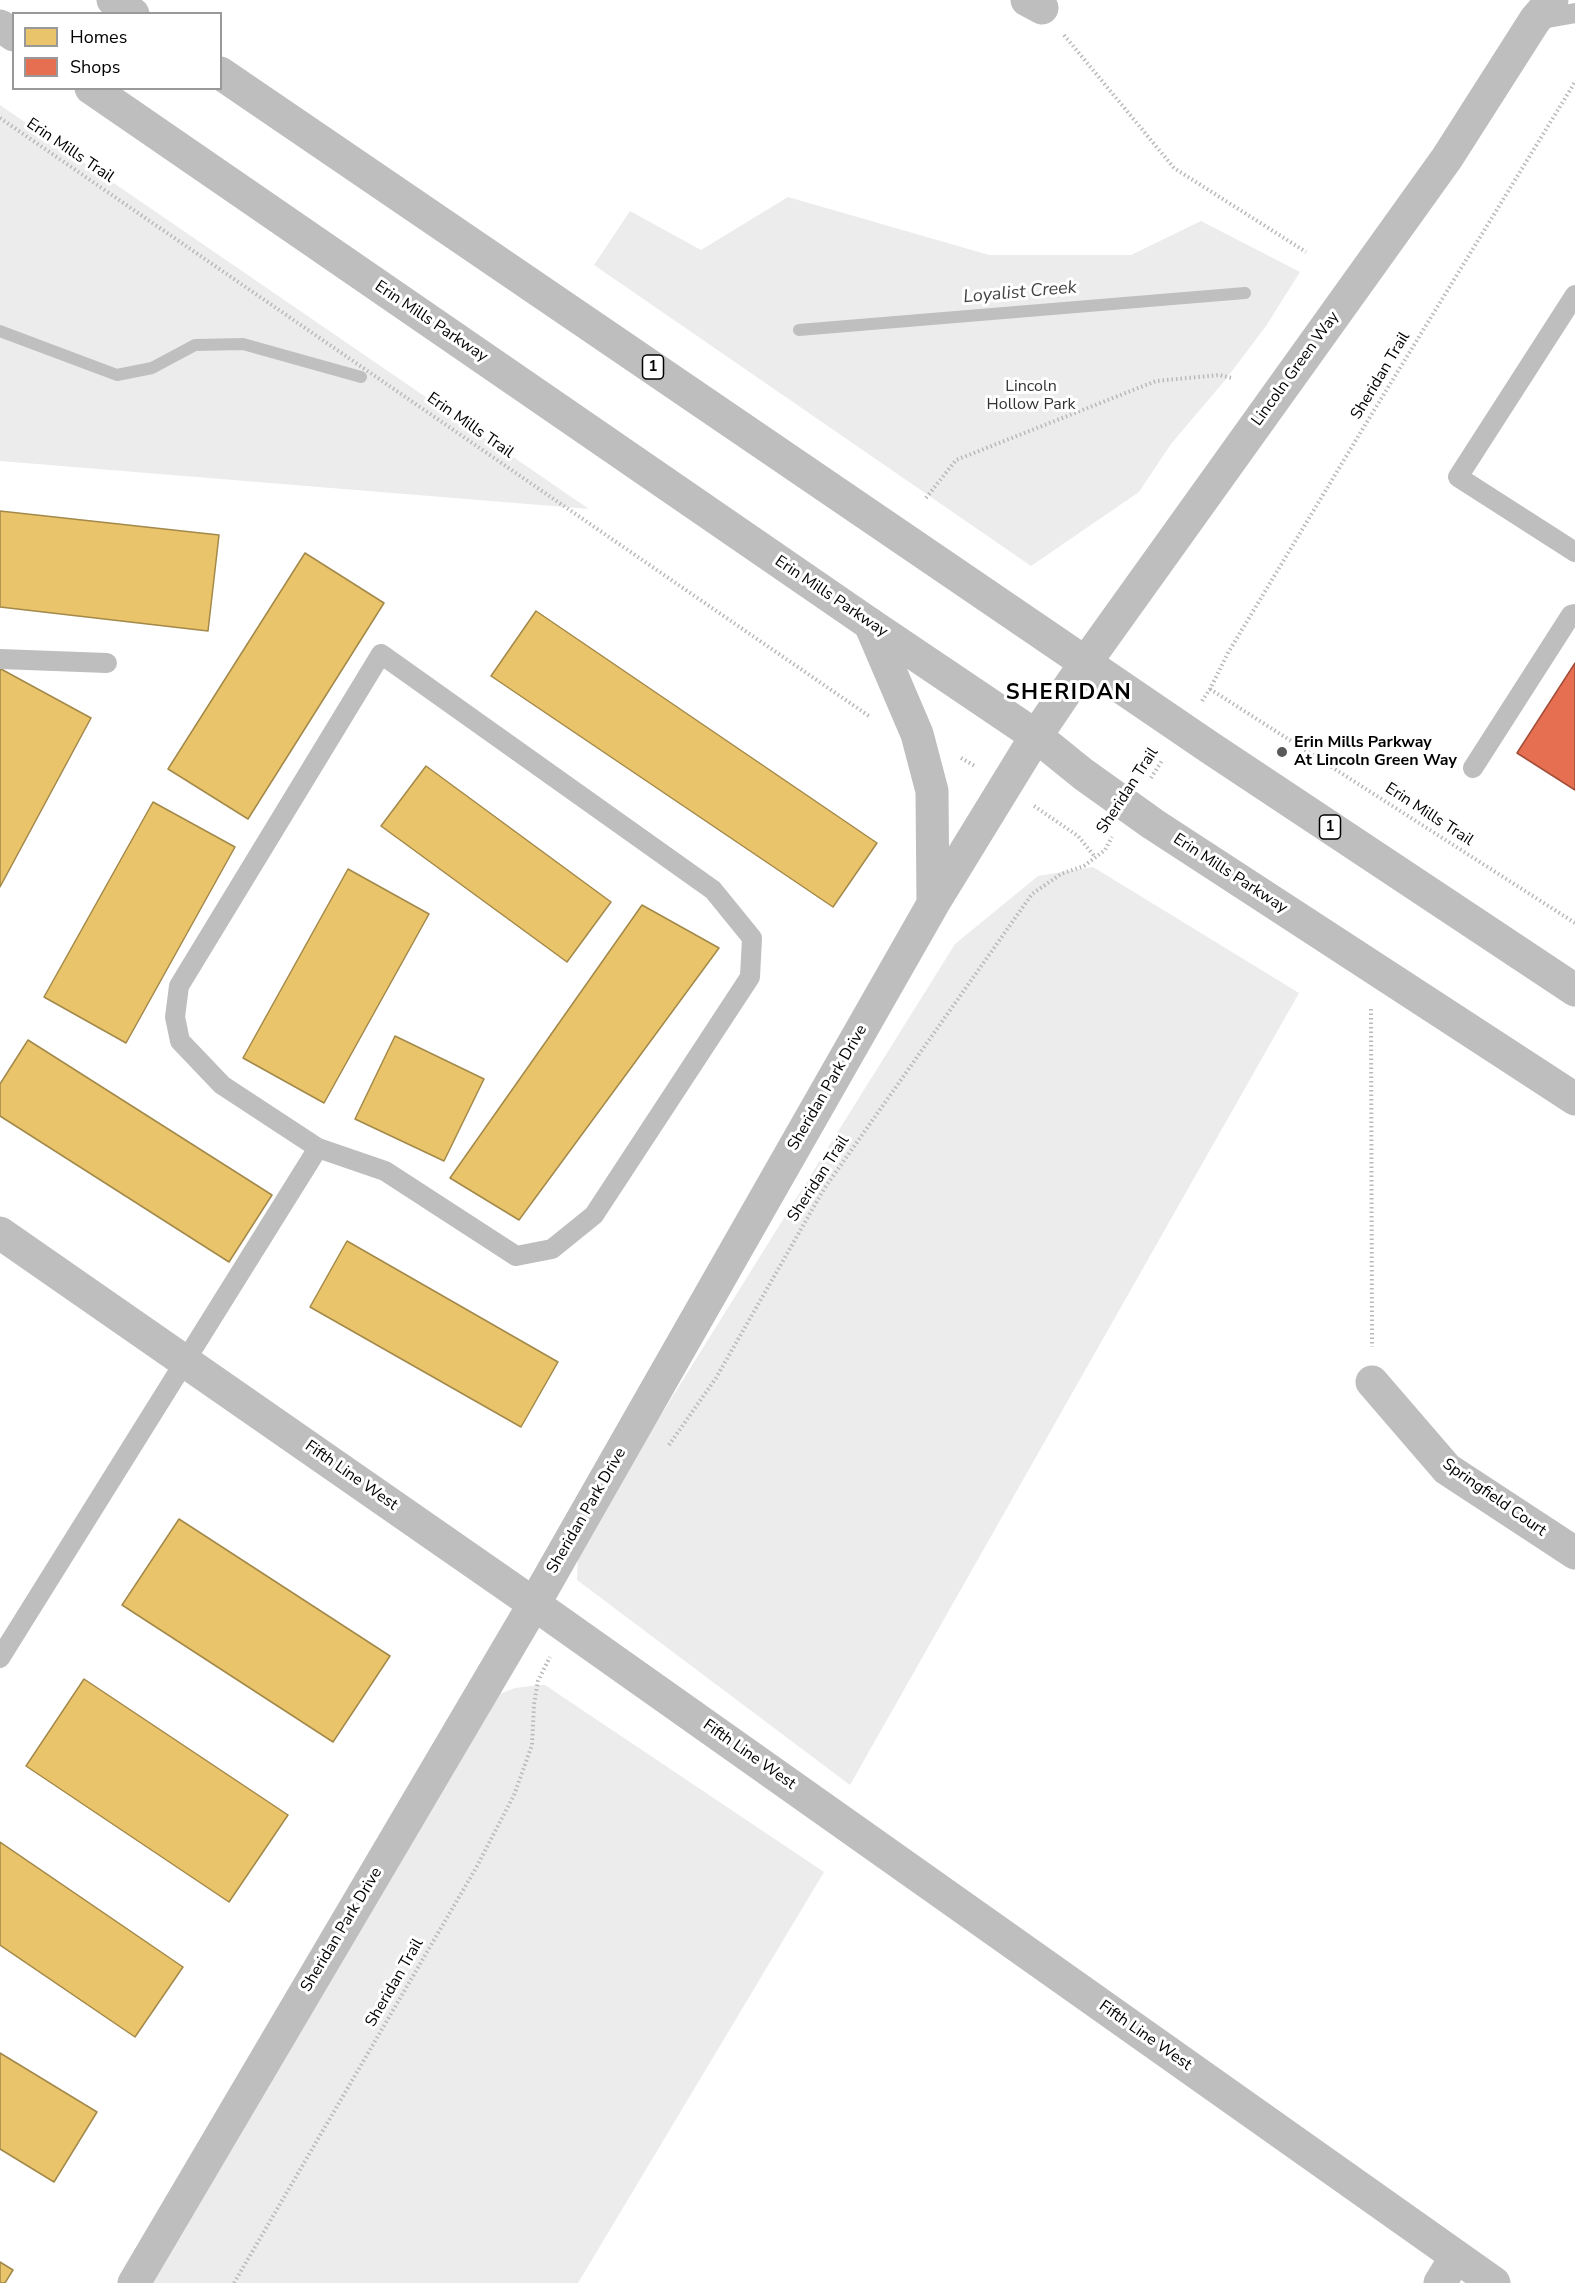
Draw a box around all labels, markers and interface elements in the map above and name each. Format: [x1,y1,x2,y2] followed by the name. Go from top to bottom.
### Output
[12,12,222,90] legend
[70,25,127,49] text: Homes
[70,55,120,79] text: Shops
[23,115,117,187] street label: Erin Mills Trail
[371,277,491,367] street label: Erin Mills Parkway
[962,277,1078,309] water label: Loyalist Creek
[1248,308,1344,430] street label: Lincoln Green Way
[1347,329,1415,423] street label: Sheridan Trail
[642,355,664,379] road number: 1
[987,377,1075,415] park label: Lincoln Hollow Park
[423,389,517,463] street label: Erin Mills Trail
[771,552,891,642] street label: Erin Mills Parkway
[1006,681,1132,707] district label: SHERIDAN
[1294,733,1457,771] place label: Erin Mills Parkway At Lincoln Green Way
[1093,744,1163,838] street label: Sheridan Trail
[1275,745,1289,759] marker: Erin Mills Parkway At Lincoln Green Way
[1381,779,1477,851] street label: Erin Mills Trail
[1320,815,1340,839] road number: 1
[1169,830,1291,918] street label: Erin Mills Parkway
[784,1022,872,1154] street label: Sheridan Park Drive
[784,1132,854,1226] street label: Sheridan Trail
[301,1437,401,1515] street label: Fifth Line West
[543,1445,631,1577] street label: Sheridan Park Drive
[1438,1455,1550,1541] street label: Springfield Court
[699,1716,799,1794] street label: Fifth Line West
[297,1864,387,1996] street label: Sheridan Park Drive
[362,1935,428,2031] street label: Sheridan Trail
[1095,1997,1195,2075] street label: Fifth Line West

